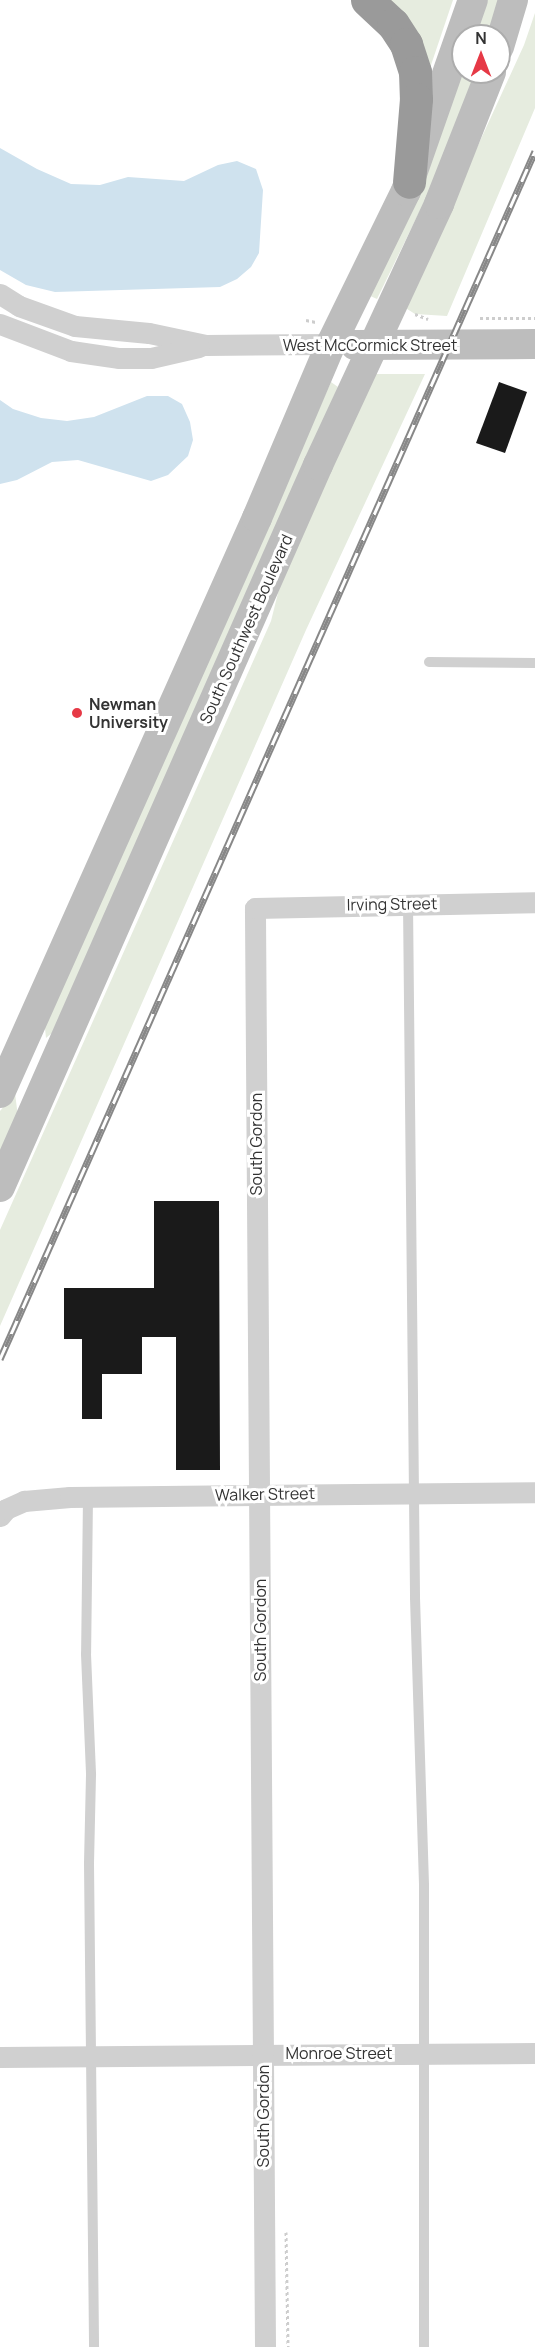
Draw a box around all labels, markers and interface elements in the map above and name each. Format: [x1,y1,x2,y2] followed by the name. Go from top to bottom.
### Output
[451,24,511,84] north arrow
[475,27,487,49] text: N
[283,335,457,355] street label: West McCormick Street
[196,531,296,727] street label: South Southwest Boulevard
[89,694,168,732] place label: Newman University
[70,706,84,720] marker: Newman University
[347,894,437,914] street label: Irving Street
[246,1093,266,1195] street label: South Gordon
[215,1484,315,1504] street label: Walker Street
[250,1579,270,1681] street label: South Gordon
[285,2043,393,2063] street label: Monroe Street
[253,2065,273,2167] street label: South Gordon

